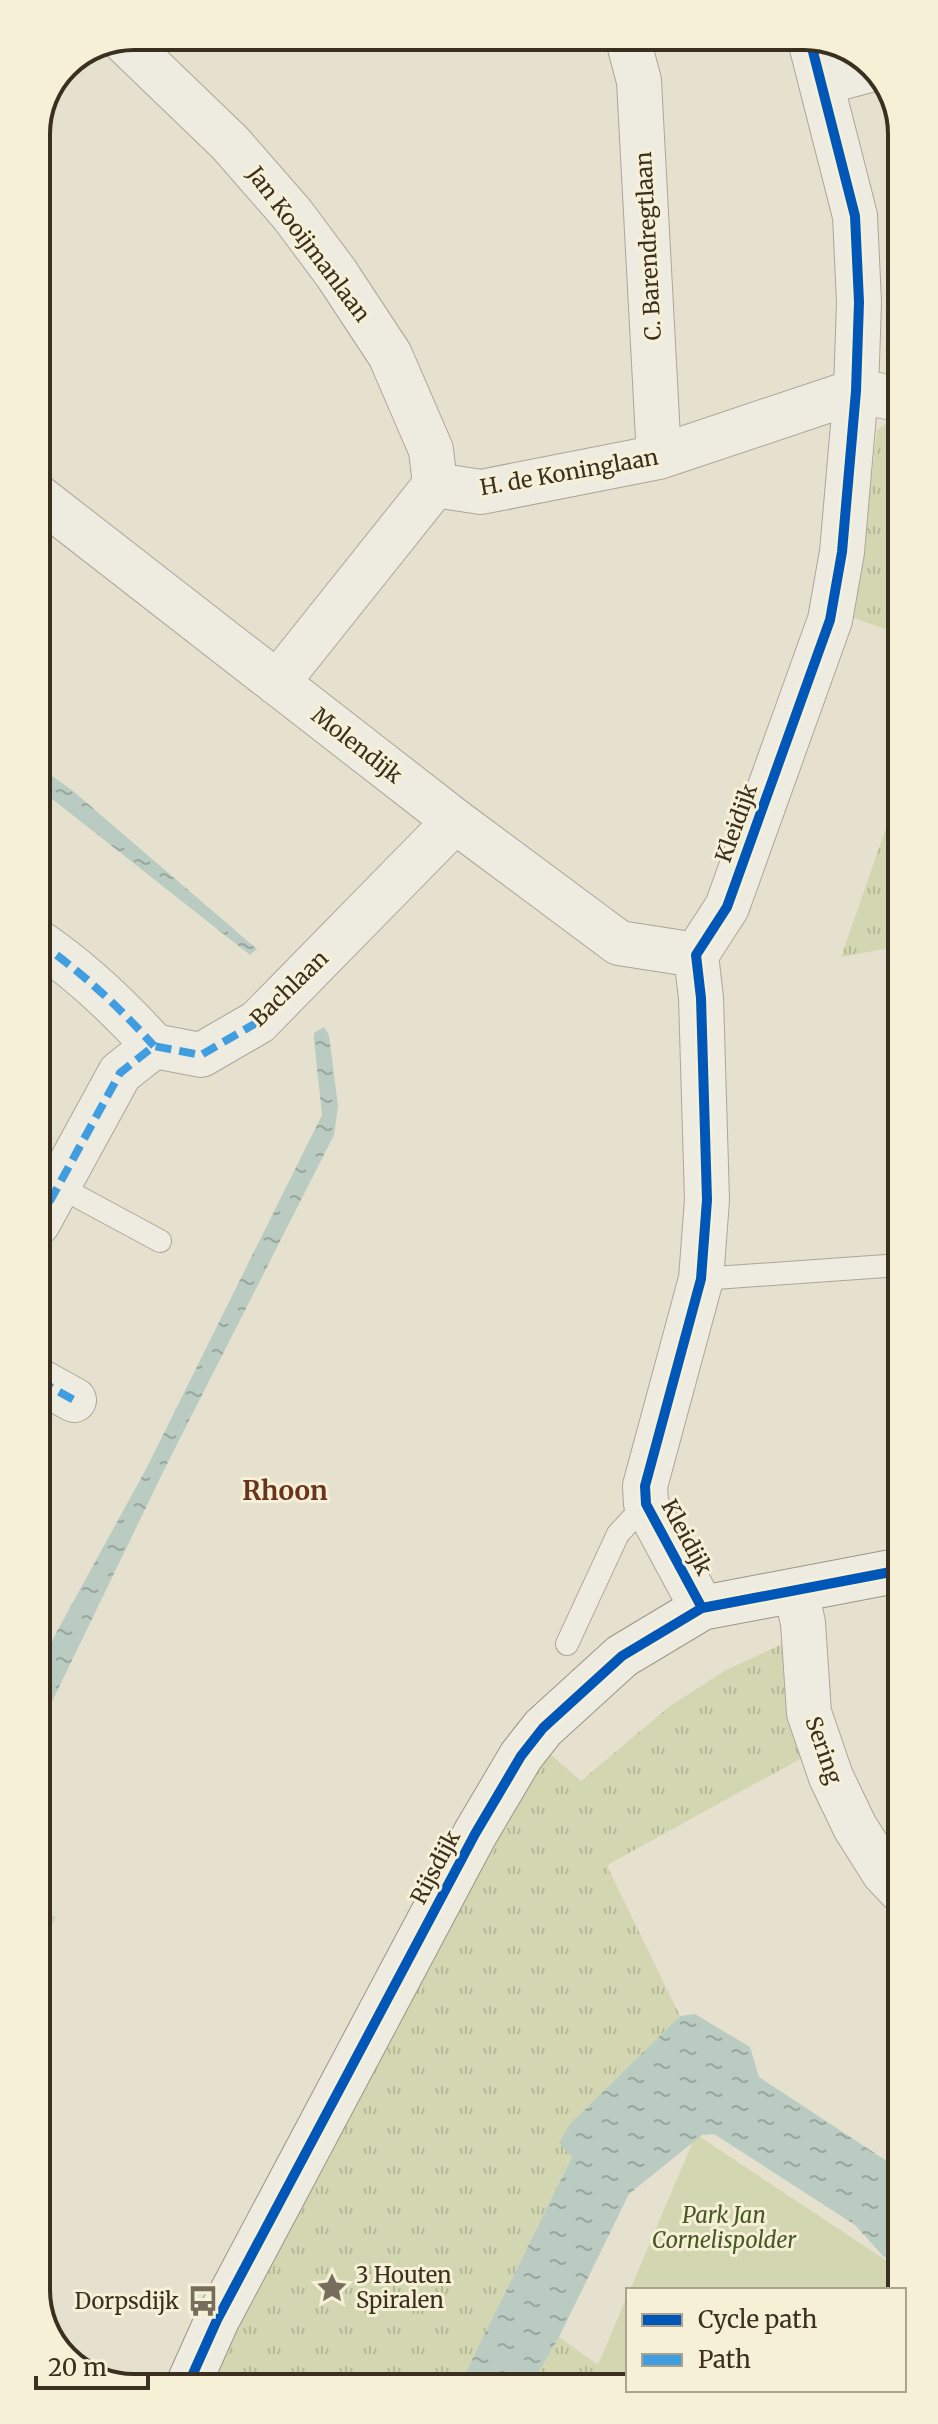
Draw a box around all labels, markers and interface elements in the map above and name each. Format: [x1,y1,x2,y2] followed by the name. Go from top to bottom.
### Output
[629,150,667,341] street label: C. Barendregtlaan
[241,160,377,327] street label: Jan Kooijmanlaan
[478,442,661,501] street label: H. de Koninglaan
[306,701,408,789] street label: Molendijk
[709,780,763,866] street label: Kleidijk
[244,944,334,1032] street label: Bachlaan
[242,1474,328,1507] district label: Rhoon
[655,1494,719,1580] street label: Kleidijk
[799,1713,849,1787] street label: Sering
[404,1825,466,1909] street label: Rijsdijk
[652,2201,797,2254] park label: Park Jan Cornelispolder
[356,2261,452,2314] place label: 3 Houten Spiralen
[315,2271,349,2305] place icon: 3 Houten Spiralen
[186,2284,220,2318] bus stop icon: Dorpsdijk
[75,2287,179,2315] place label: Dorpsdijk
[626,2288,906,2392] legend
[698,2304,817,2335] text: Cycle path
[36,2340,148,2390] scale bar
[698,2344,751,2375] text: Path
[48,2352,107,2383] text: 20 m

